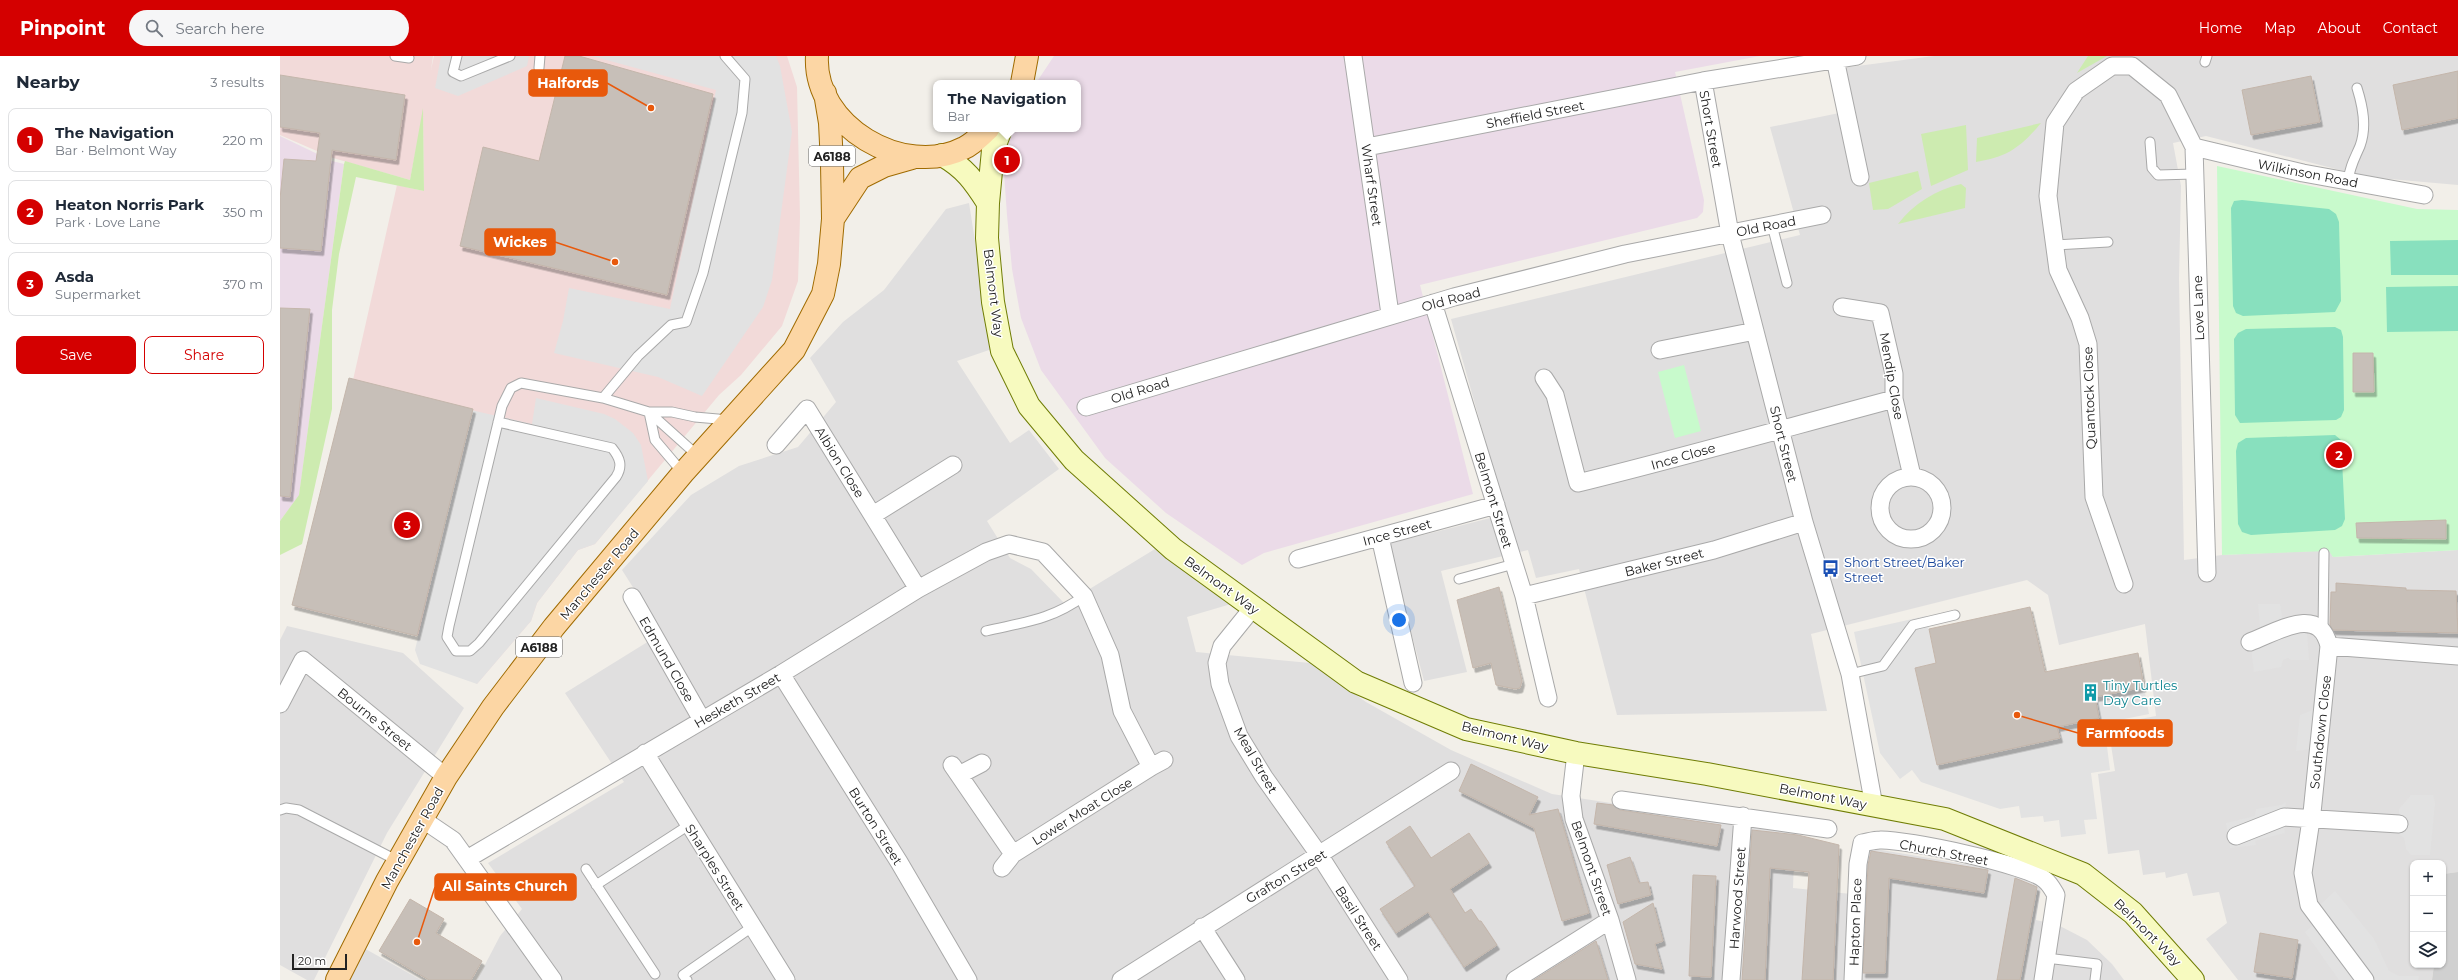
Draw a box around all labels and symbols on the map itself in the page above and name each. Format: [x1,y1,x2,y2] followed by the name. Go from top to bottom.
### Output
[529,70,607,96] callout: Halfords
[537,74,599,92] text: Halfords
[1696,89,1726,169] street label: Short Street
[1484,97,1586,131] street label: Sheffield Street
[1358,143,1386,227] street label: Wharf Street
[994,145,1020,175] pin: 1
[809,146,855,166] road number: A6188
[2256,155,2360,191] street label: Wilkinson Road
[1735,212,1797,240] street label: Old Road
[485,229,555,255] callout: Wickes
[493,233,547,251] text: Wickes
[981,248,1007,339] street label: Belmont Way
[2189,275,2207,341] street label: Love Lane
[1420,283,1482,315] street label: Old Road
[1876,331,1908,421] street label: Mendip Close
[2079,346,2099,450] street label: Quantock Close
[1109,373,1171,407] street label: Old Road
[1767,404,1801,484] street label: Short Street
[812,424,868,501] street label: Albion Close
[1649,439,1717,473] street label: Ince Close
[2326,440,2352,470] pin: 2
[1472,450,1516,550] street label: Belmont Street
[394,510,420,540] pin: 3
[1361,515,1433,549] street label: Ince Street
[556,525,642,623] street label: Manchester Road
[1623,544,1705,580] street label: Baker Street
[1181,552,1263,618] street label: Belmont Way
[1844,554,1965,585] place label: Short Street/Baker Street
[1821,559,1841,579] bus stop icon: Short Street/Baker Street
[1389,610,1409,630] your location
[636,613,698,705] street label: Edmund Close
[516,637,562,657] road number: A6188
[691,669,783,731] street label: Hesketh Street
[2306,674,2334,790] street label: Southdown Close
[2103,677,2177,708] place label: Tiny Turtles Day Care
[2080,682,2100,702] building icon: Tiny Turtles Day Care
[335,684,415,754] street label: Bourne Street
[1460,718,1551,755] street label: Belmont Way
[2078,720,2172,746] callout: Farmfoods
[1231,724,1281,796] street label: Meal Street
[2086,724,2165,742] text: Farmfoods
[1029,774,1135,848] street label: Lower Moat Close
[1778,780,1869,813] street label: Belmont Way
[377,784,447,892] street label: Manchester Road
[846,784,906,868] street label: Burton Street
[1568,818,1616,918] street label: Belmont Street
[682,821,748,913] street label: Sharples Street
[1898,836,1990,868] street label: Church Street
[1243,846,1329,906] street label: Grafton Street
[1725,846,1749,950] street label: Harwood Street
[435,874,576,900] callout: All Saints Church
[441,877,568,895] text: All Saints Church
[1845,878,1865,966] street label: Hapton Place
[1332,883,1386,953] street label: Basil Street
[2111,895,2186,970] street label: Belmont Way
[292,952,347,971] scale bar

